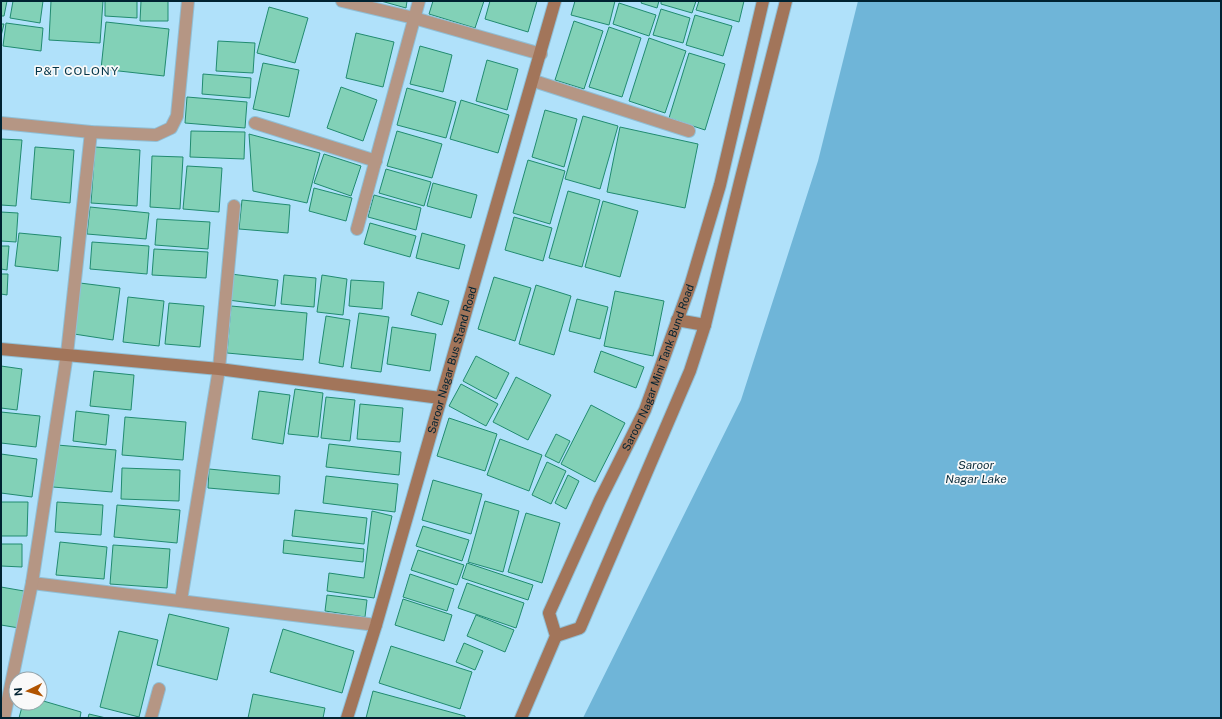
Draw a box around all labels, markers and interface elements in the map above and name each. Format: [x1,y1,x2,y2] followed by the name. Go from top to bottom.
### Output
[35,64,119,78] district label: P&T COLONY
[620,283,696,453] street label: Saroor Nagar Mini Tank Bund Road
[425,285,479,435] street label: Saroor Nagar Bus Stand Road
[945,458,1007,486] water label: Saroor Nagar Lake
[8,671,48,711] north arrow
[12,687,24,697] text: N

